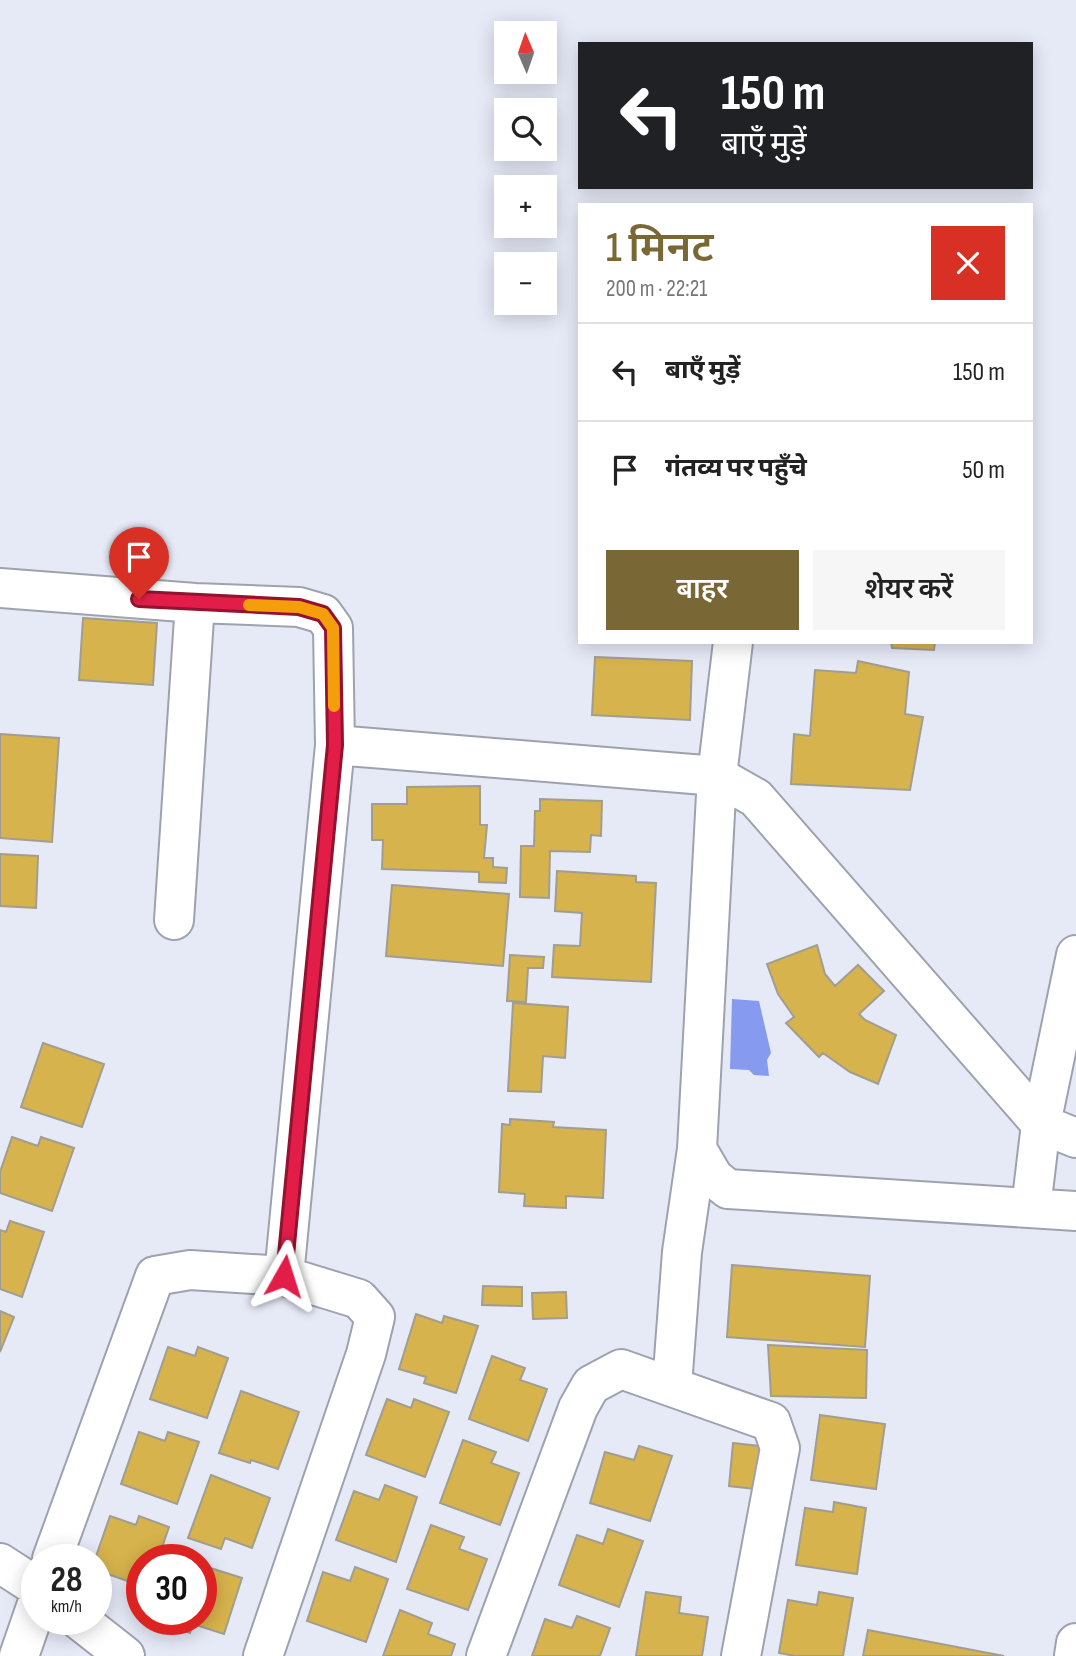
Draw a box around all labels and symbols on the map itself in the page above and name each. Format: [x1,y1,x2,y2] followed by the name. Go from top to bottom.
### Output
[494,21,556,84] north arrow
[109,527,169,599] pin
[247,1239,321,1313] position arrow
[126,1544,217,1635] speed limit sign: 30

